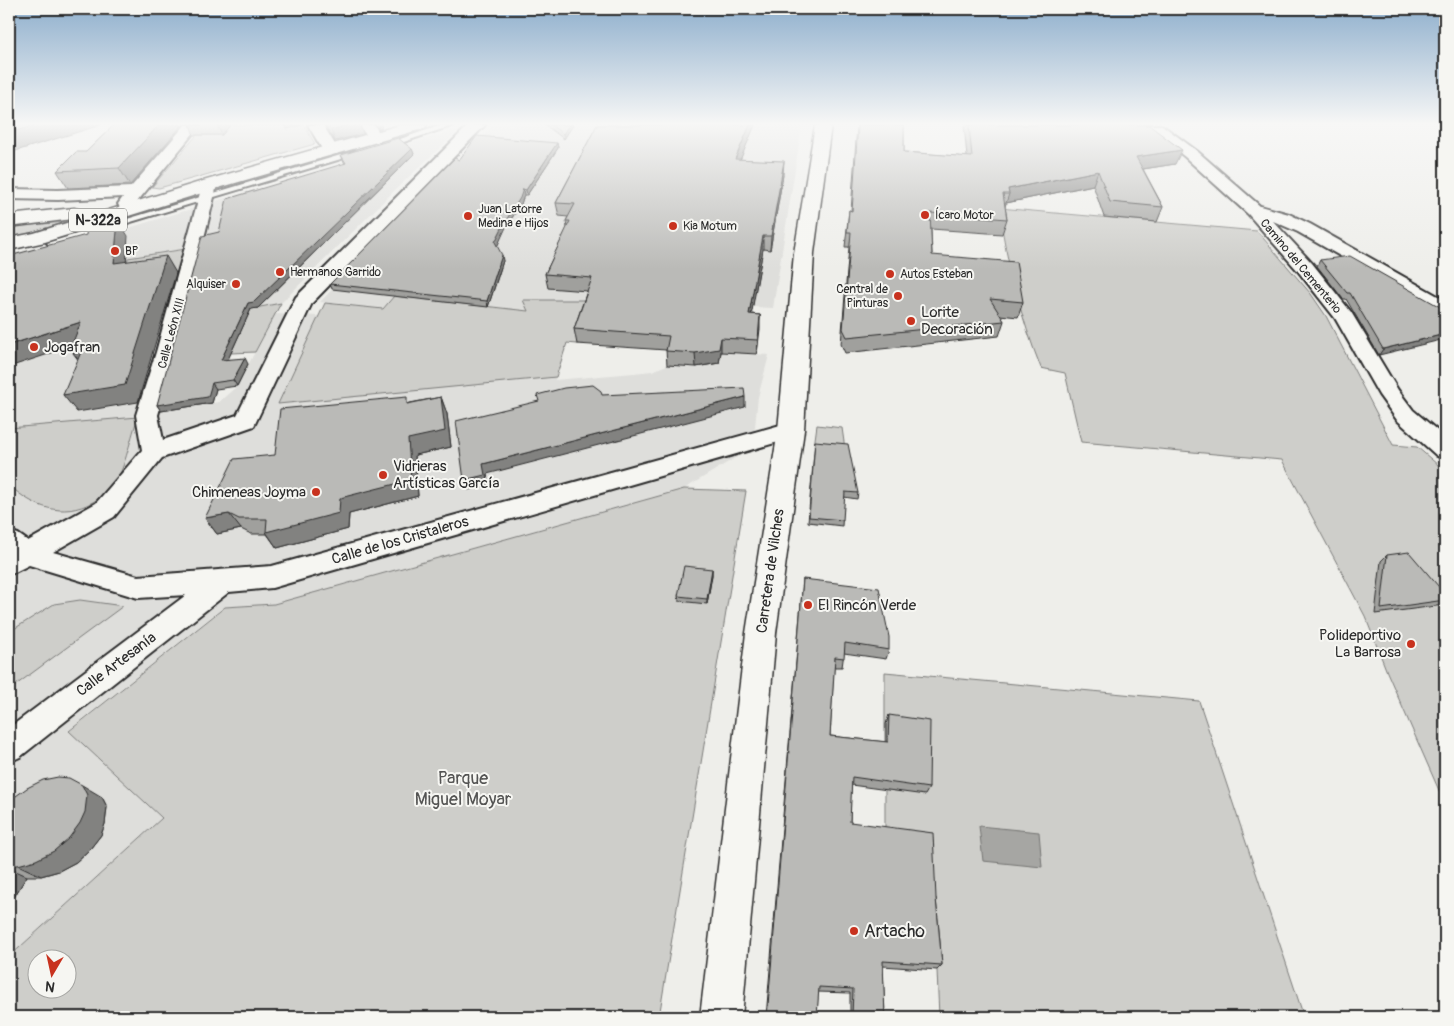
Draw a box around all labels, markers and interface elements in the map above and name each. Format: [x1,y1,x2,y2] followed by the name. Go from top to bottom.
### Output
[478,202,549,231] place label: Juan Latorre Medina e Hijos
[935,207,995,223] place label: Ícaro Motor
[69,208,127,232] road number: N-322a
[919,209,931,221] marker: Ícaro Motor
[462,210,474,222] marker: Juan Latorre Medina e Hijos
[1257,216,1345,317] street label: Camino del Cementerio
[683,219,737,234] place label: Kia Motum
[667,220,679,232] marker: Kia Motum
[125,244,139,259] place label: BP
[109,245,121,257] marker: BP
[290,265,382,280] place label: Hermanos Garrido
[274,266,286,278] marker: Hermanos Garrido
[900,267,973,282] place label: Autos Esteban
[884,268,896,280] marker: Autos Esteban
[186,277,227,292] place label: Alquiser
[230,278,242,290] marker: Alquiser
[836,282,889,311] place label: Central de Pinturas
[892,290,904,302] marker: Central de Pinturas
[155,296,188,370] street label: Calle León XIII
[921,303,993,339] place label: Lorite Decoración
[905,315,917,327] marker: Lorite Decoración
[44,338,100,357] place label: Jogafran
[28,341,40,353] marker: Jogafran
[393,457,499,493] place label: Vidrieras Artísticas García
[377,469,389,481] marker: Vidrieras Artísticas García
[192,483,306,502] place label: Chimeneas Joyma
[310,486,322,498] marker: Chimeneas Joyma
[752,507,789,634] street label: Carretera de Vilches
[329,512,471,569] street label: Calle de los Cristaleros
[818,596,917,615] place label: El Rincón Verde
[802,599,814,611] marker: El Rincón Verde
[1319,626,1401,662] place label: Polideportivo La Barrosa
[72,628,160,701] street label: Calle Artesanía
[1405,638,1417,650] marker: Polideportivo La Barrosa
[415,767,512,811] park label: Parque Miguel Moyar
[864,920,925,943] place label: Artacho
[848,925,860,937] marker: Artacho
[28,948,78,998] north arrow
[44,977,56,995] text: N

